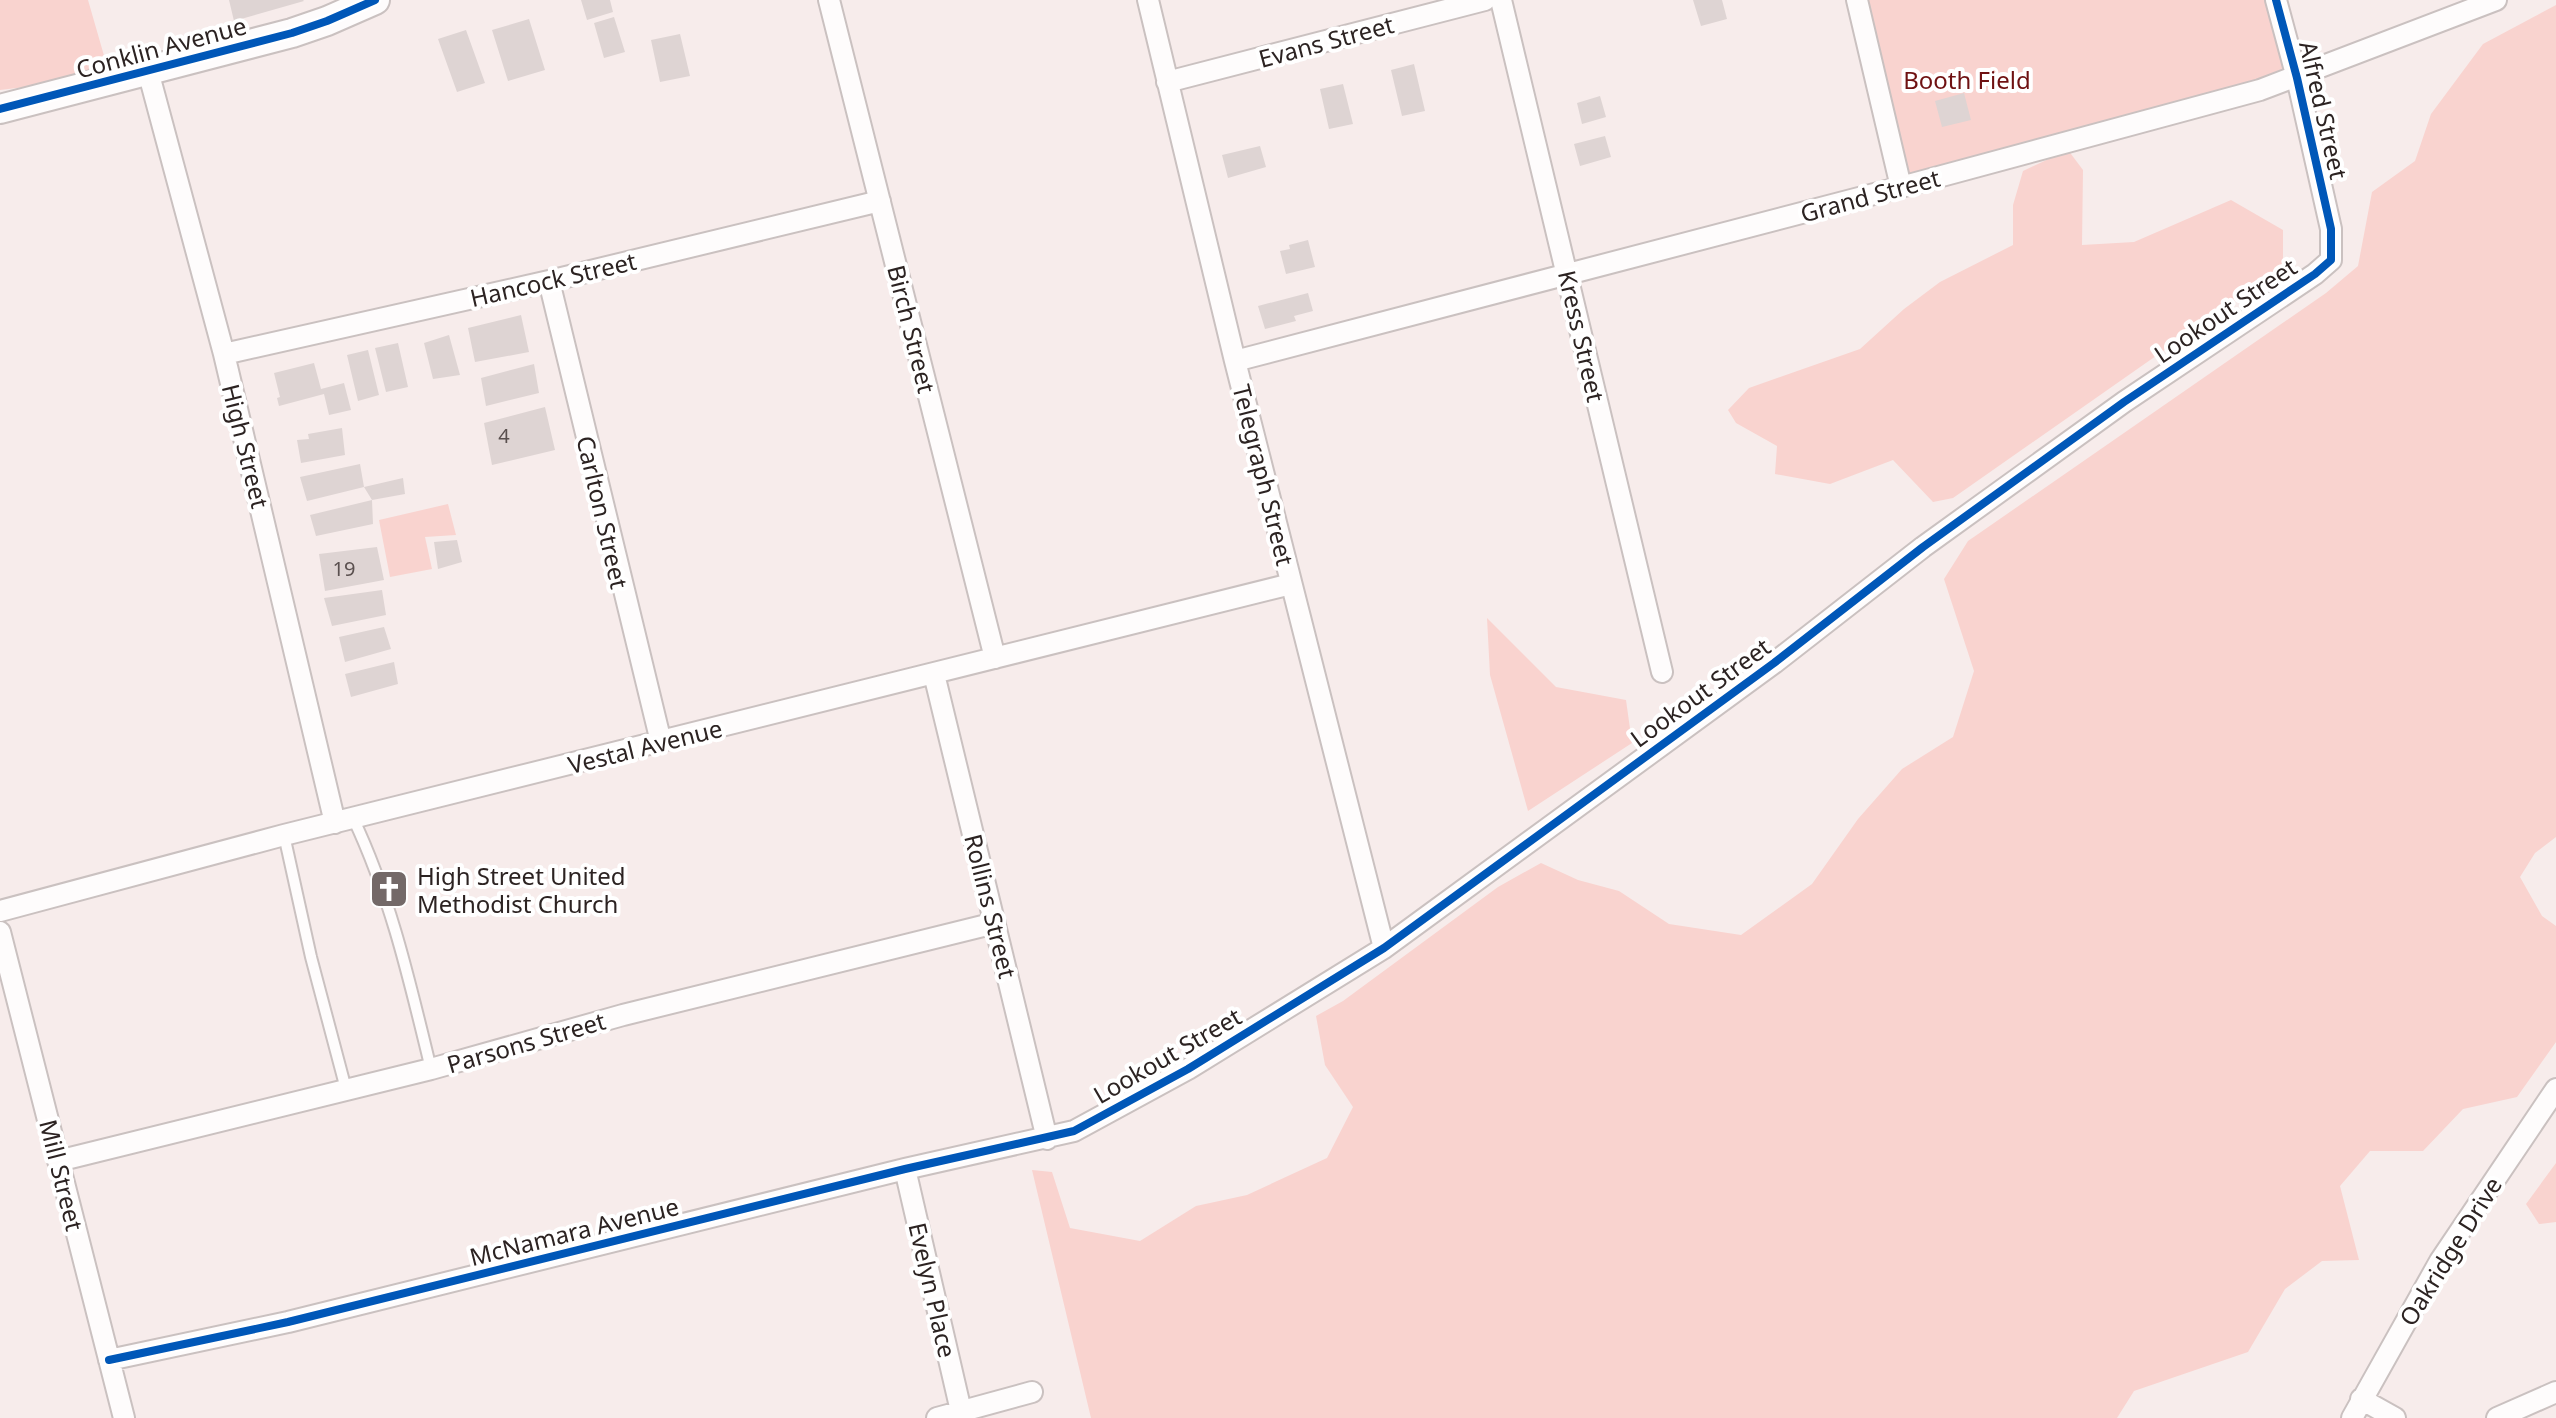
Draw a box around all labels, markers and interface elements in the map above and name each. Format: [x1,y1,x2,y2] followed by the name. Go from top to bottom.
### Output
[1255,7,1398,75] street label: Evans Street
[72,8,250,86] street label: Conklin Avenue
[2292,38,2356,183] street label: Alfred Street
[1903,63,2031,96] park label: Booth Field
[1797,160,1944,229] street label: Grand Street
[467,244,640,314] street label: Hancock Street
[2147,250,2303,370] street label: Lookout Street
[880,262,944,397] street label: Birch Street
[1551,267,1613,405] street label: Kress Street
[215,380,277,512] street label: High Street
[1226,381,1303,569] street label: Telegraph Street
[498,422,510,449] house number: 4
[569,432,637,592] street label: Carlton Street
[333,555,355,582] house number: 19
[1623,630,1777,754] street label: Lookout Street
[564,711,726,781] street label: Vestal Avenue
[957,830,1025,982] street label: Rollins Street
[417,859,626,920] place label: High Street United Methodist Church
[368,868,410,910] church icon: High Street United Methodist Church
[1087,999,1247,1111] street label: Lookout Street
[443,1004,609,1080] street label: Parsons Street
[32,1116,92,1234] street label: Mill Street
[2391,1170,2509,1332] street label: Oakridge Drive
[466,1189,682,1273] street label: McNamara Avenue
[901,1219,965,1361] street label: Evelyn Place

